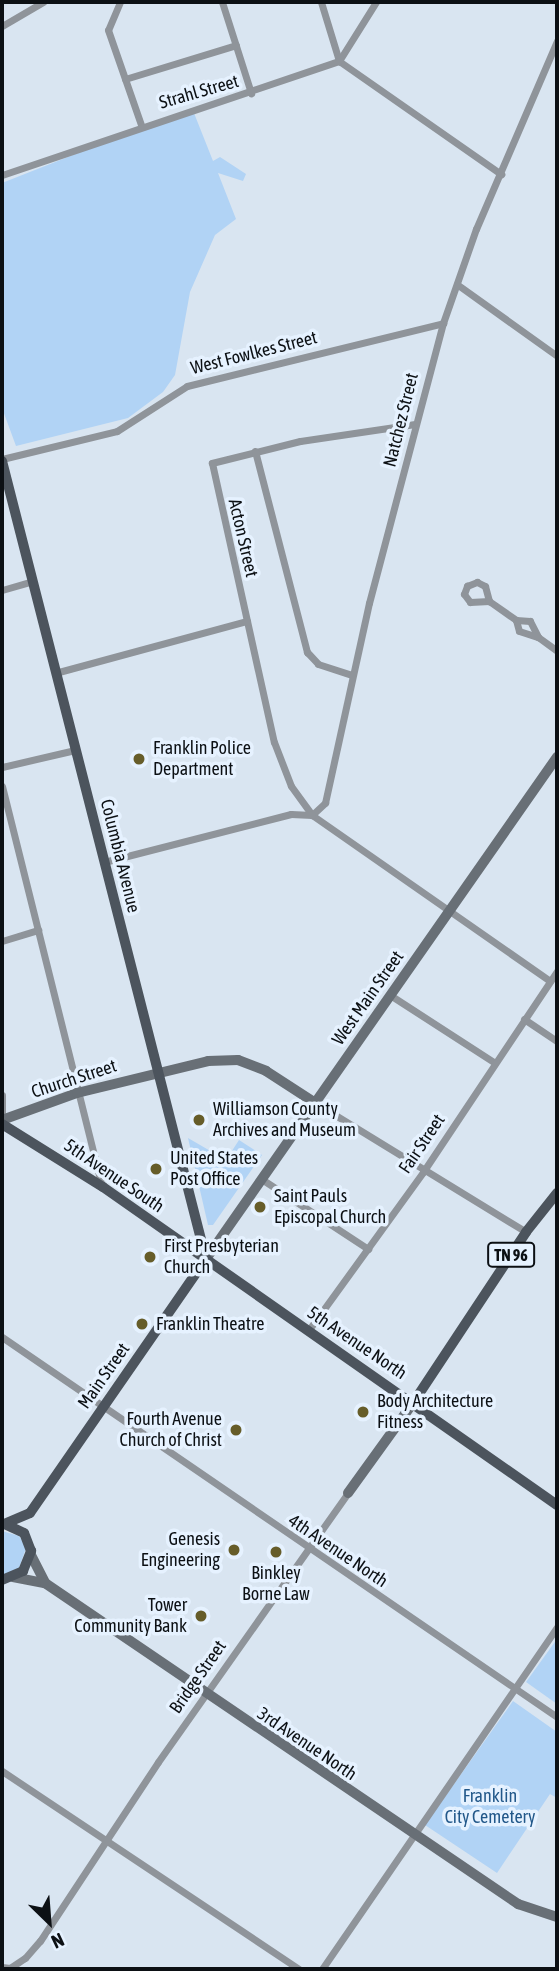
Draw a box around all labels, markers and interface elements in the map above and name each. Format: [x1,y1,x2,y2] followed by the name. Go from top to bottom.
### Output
[157,70,241,114] street label: Strahl Street
[189,327,319,379] street label: West Fowlkes Street
[379,371,423,469] street label: Natchez Street
[224,497,262,579] street label: Acton Street
[153,738,251,780] place label: Franklin Police Department
[131,751,147,767] marker: Franklin Police Department
[95,797,145,915] street label: Columbia Avenue
[328,947,408,1049] street label: West Main Street
[29,1055,119,1103] street label: Church Street
[213,1099,356,1142] place label: Williamson County Archives and Museum
[394,1110,450,1178] street label: Fair Street
[191,1112,207,1128] marker: Williamson County Archives and Museum
[60,1135,168,1217] street label: 5th Avenue South
[170,1148,258,1190] place label: United States Post Office
[148,1161,164,1177] marker: United States Post Office
[274,1186,386,1228] place label: Saint Pauls Episcopal Church
[252,1199,268,1215] marker: Saint Pauls Episcopal Church
[164,1236,279,1278] place label: First Presbyterian Church
[486,1242,536,1268] road number: TN 96
[142,1249,158,1265] marker: First Presbyterian Church
[303,1302,411,1384] street label: 5th Avenue North
[156,1313,264,1335] place label: Franklin Theatre
[134,1316,150,1332] marker: Franklin Theatre
[74,1339,134,1413] street label: Main Street
[377,1391,493,1434] place label: Body Architecture Fitness
[355,1404,371,1420] marker: Body Architecture Fitness
[120,1409,222,1452] place label: Fourth Avenue Church of Christ
[228,1422,244,1438] marker: Fourth Avenue Church of Christ
[284,1510,392,1592] street label: 4th Avenue North
[141,1529,220,1572] place label: Genesis Engineering
[226,1542,242,1558] marker: Genesis Engineering
[268,1544,284,1560] marker: Binkley Borne Law
[242,1563,310,1606] place label: Binkley Borne Law
[74,1595,187,1638] place label: Tower Community Bank
[193,1608,209,1624] marker: Tower Community Bank
[165,1636,231,1718] street label: Bridge Street
[253,1703,361,1785] street label: 3rd Avenue North
[445,1786,535,1828] park label: Franklin City Cemetery
[14,1887,84,1957] north arrow
[48,1929,68,1953] text: N

